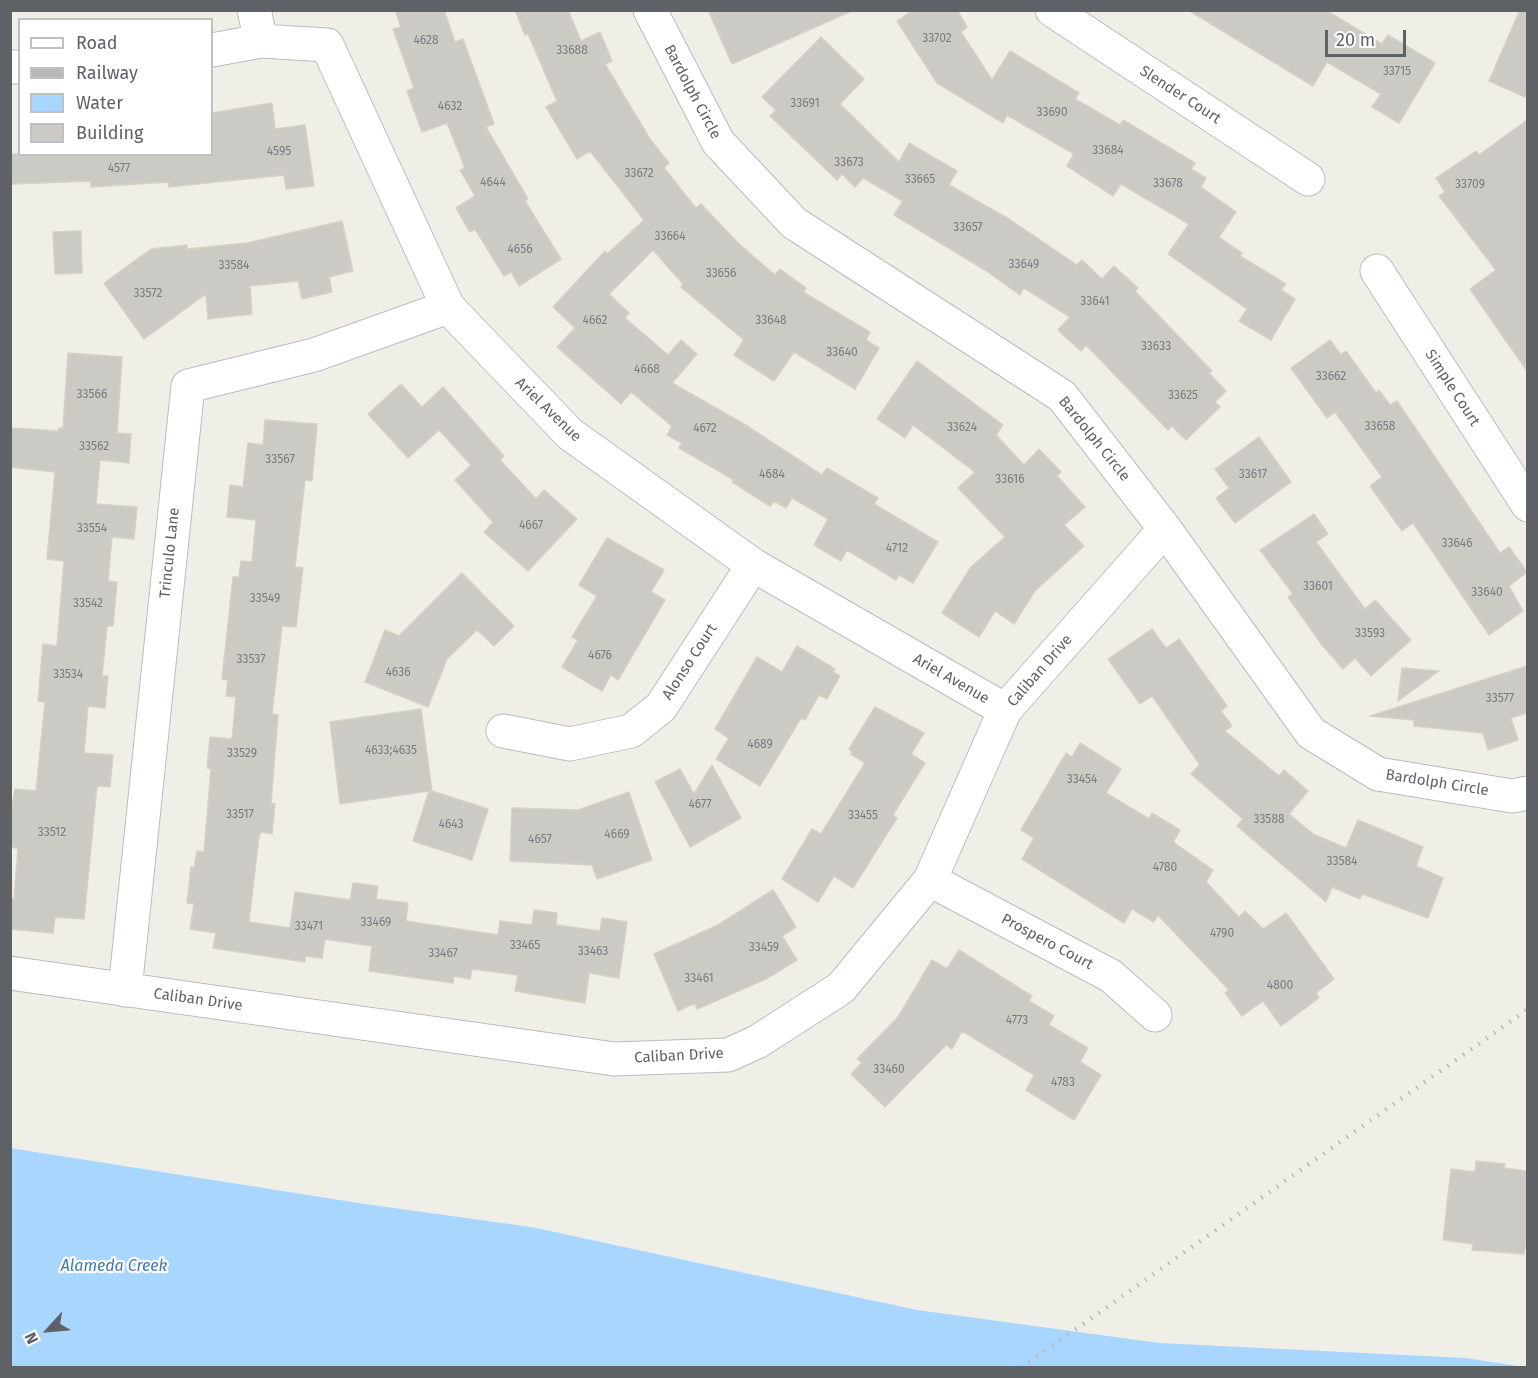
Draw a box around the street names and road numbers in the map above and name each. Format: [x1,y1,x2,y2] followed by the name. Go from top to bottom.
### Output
[660,42,724,142] street label: Bardolph Circle
[1136,62,1224,128] street label: Slender Court
[1421,346,1483,430] street label: Simple Court
[511,374,585,446] street label: Ariel Avenue
[1054,393,1134,485] street label: Bardolph Circle
[156,507,184,599] street label: Trinculo Lane
[659,621,721,703] street label: Alonso Court
[1004,631,1076,711] street label: Caliban Drive
[910,650,992,708] street label: Ariel Avenue
[1384,766,1490,800] street label: Bardolph Circle
[998,910,1096,974] street label: Prospero Court
[152,985,244,1015] street label: Caliban Drive
[634,1045,724,1067] street label: Caliban Drive

